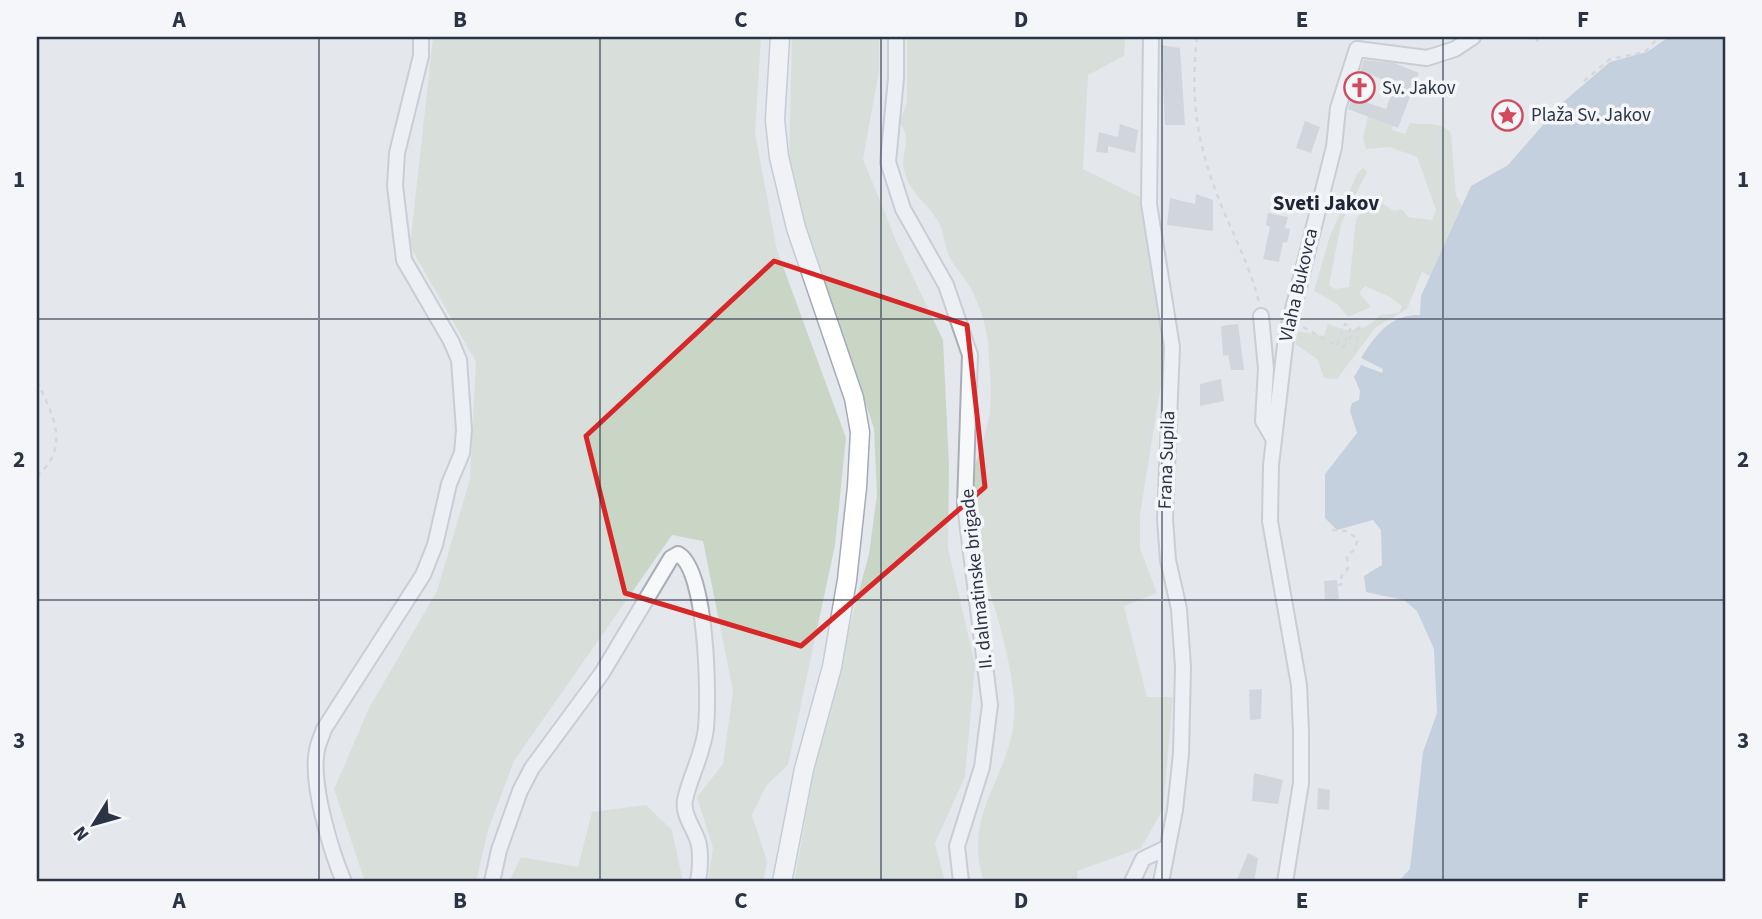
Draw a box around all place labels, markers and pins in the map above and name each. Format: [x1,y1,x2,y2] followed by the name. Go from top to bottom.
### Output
[1342,71,1376,105] church icon: Sv. Jakov
[1382,75,1456,102] place label: Sv. Jakov
[1491,98,1525,132] place icon: Plaža Sv. Jakov
[1531,102,1651,129] place label: Plaža Sv. Jakov

